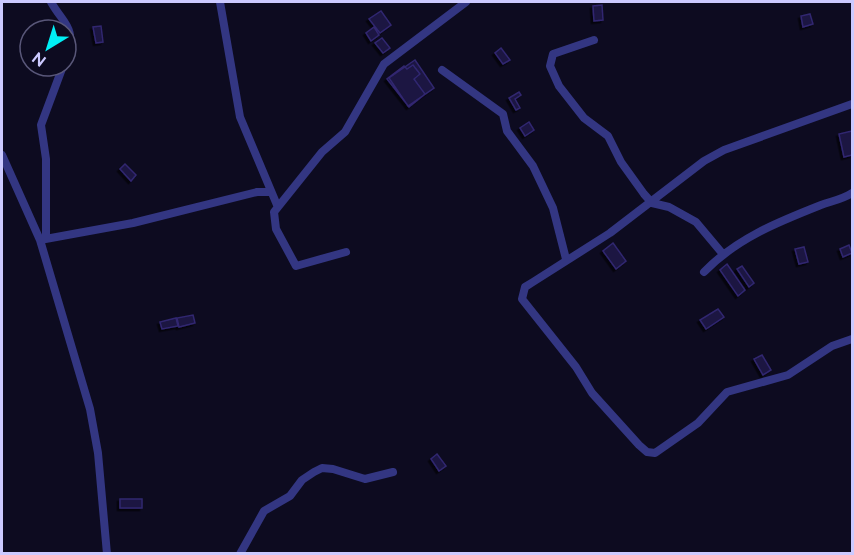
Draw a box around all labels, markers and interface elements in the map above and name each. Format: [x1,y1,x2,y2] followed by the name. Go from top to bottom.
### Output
[18,18,78,78] north arrow
[28,48,50,71] text: N

